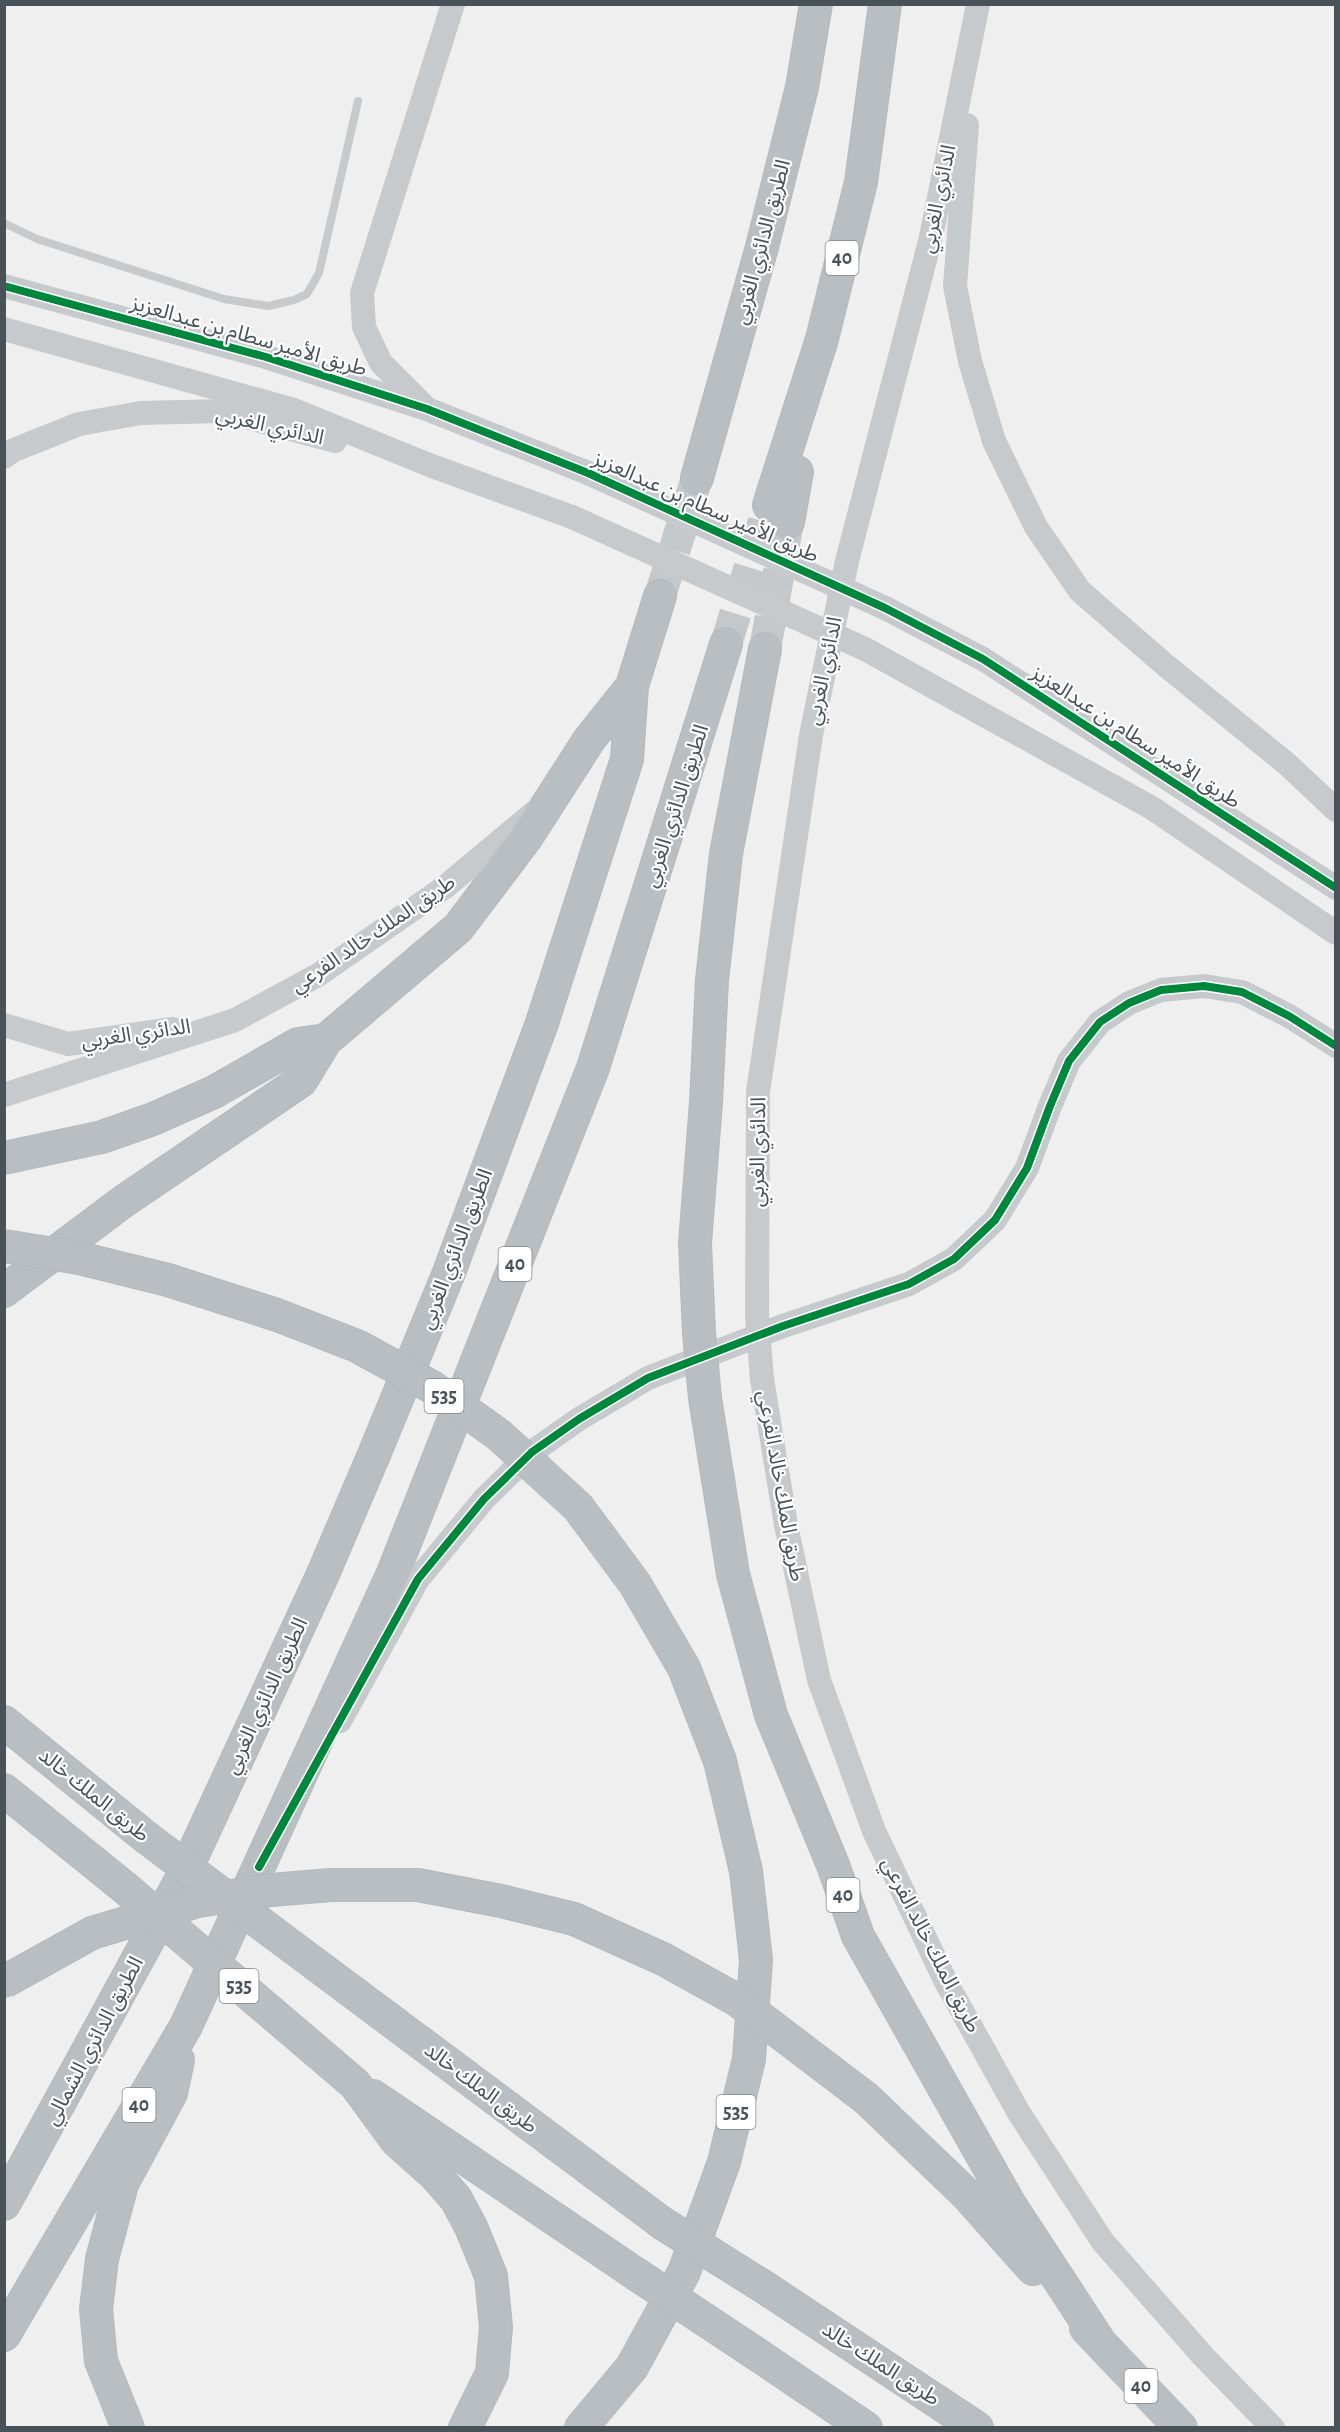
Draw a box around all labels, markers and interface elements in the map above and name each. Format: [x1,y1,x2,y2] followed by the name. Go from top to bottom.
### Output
[916,143,964,256] street label: الدائري الغربي
[730,157,799,328] street label: الطريق الدائري الغربي
[826,241,858,275] road number: 40
[126,291,370,385] street label: طريق الأمير سطام بن عبدالعزيز
[213,403,326,453] street label: الدائري الغربي
[587,447,822,571] street label: طريق الأمير سطام بن عبدالعزيز
[802,615,850,728] street label: الدائري الغربي
[1024,660,1245,817] street label: طريق الأمير سطام بن عبدالعزيز
[640,722,717,892] street label: الطريق الدائري الغربي
[287,871,462,1001] street label: طريق الملك خالد الفرعي
[80,1016,193,1057] street label: الدائري الغربي
[747,1097,774,1207] street label: الدائري الغربي
[416,1166,501,1334] street label: الطريق الدائري الغربي
[498,1247,532,1281] road number: 40
[424,1379,464,1413] road number: 535
[749,1389,808,1584] street label: طريق الملك خالد الفرعي
[221,1615,316,1780] street label: الطريق الدائري الغربي
[34,1744,153,1847] street label: طريق الملك خالد
[873,1854,984,2038] street label: طريق الملك خالد الفرعي
[826,1878,860,1912] road number: 40
[41,1953,152,2131] street label: الطريق الدائري الشمالي
[220,1969,258,2003] road number: 535
[419,2039,541,2139] street label: طريق الملك خالد
[122,2088,156,2122] road number: 40
[716,2095,756,2129] road number: 535
[817,2318,944,2411] street label: طريق الملك خالد
[1124,2369,1158,2403] road number: 40

